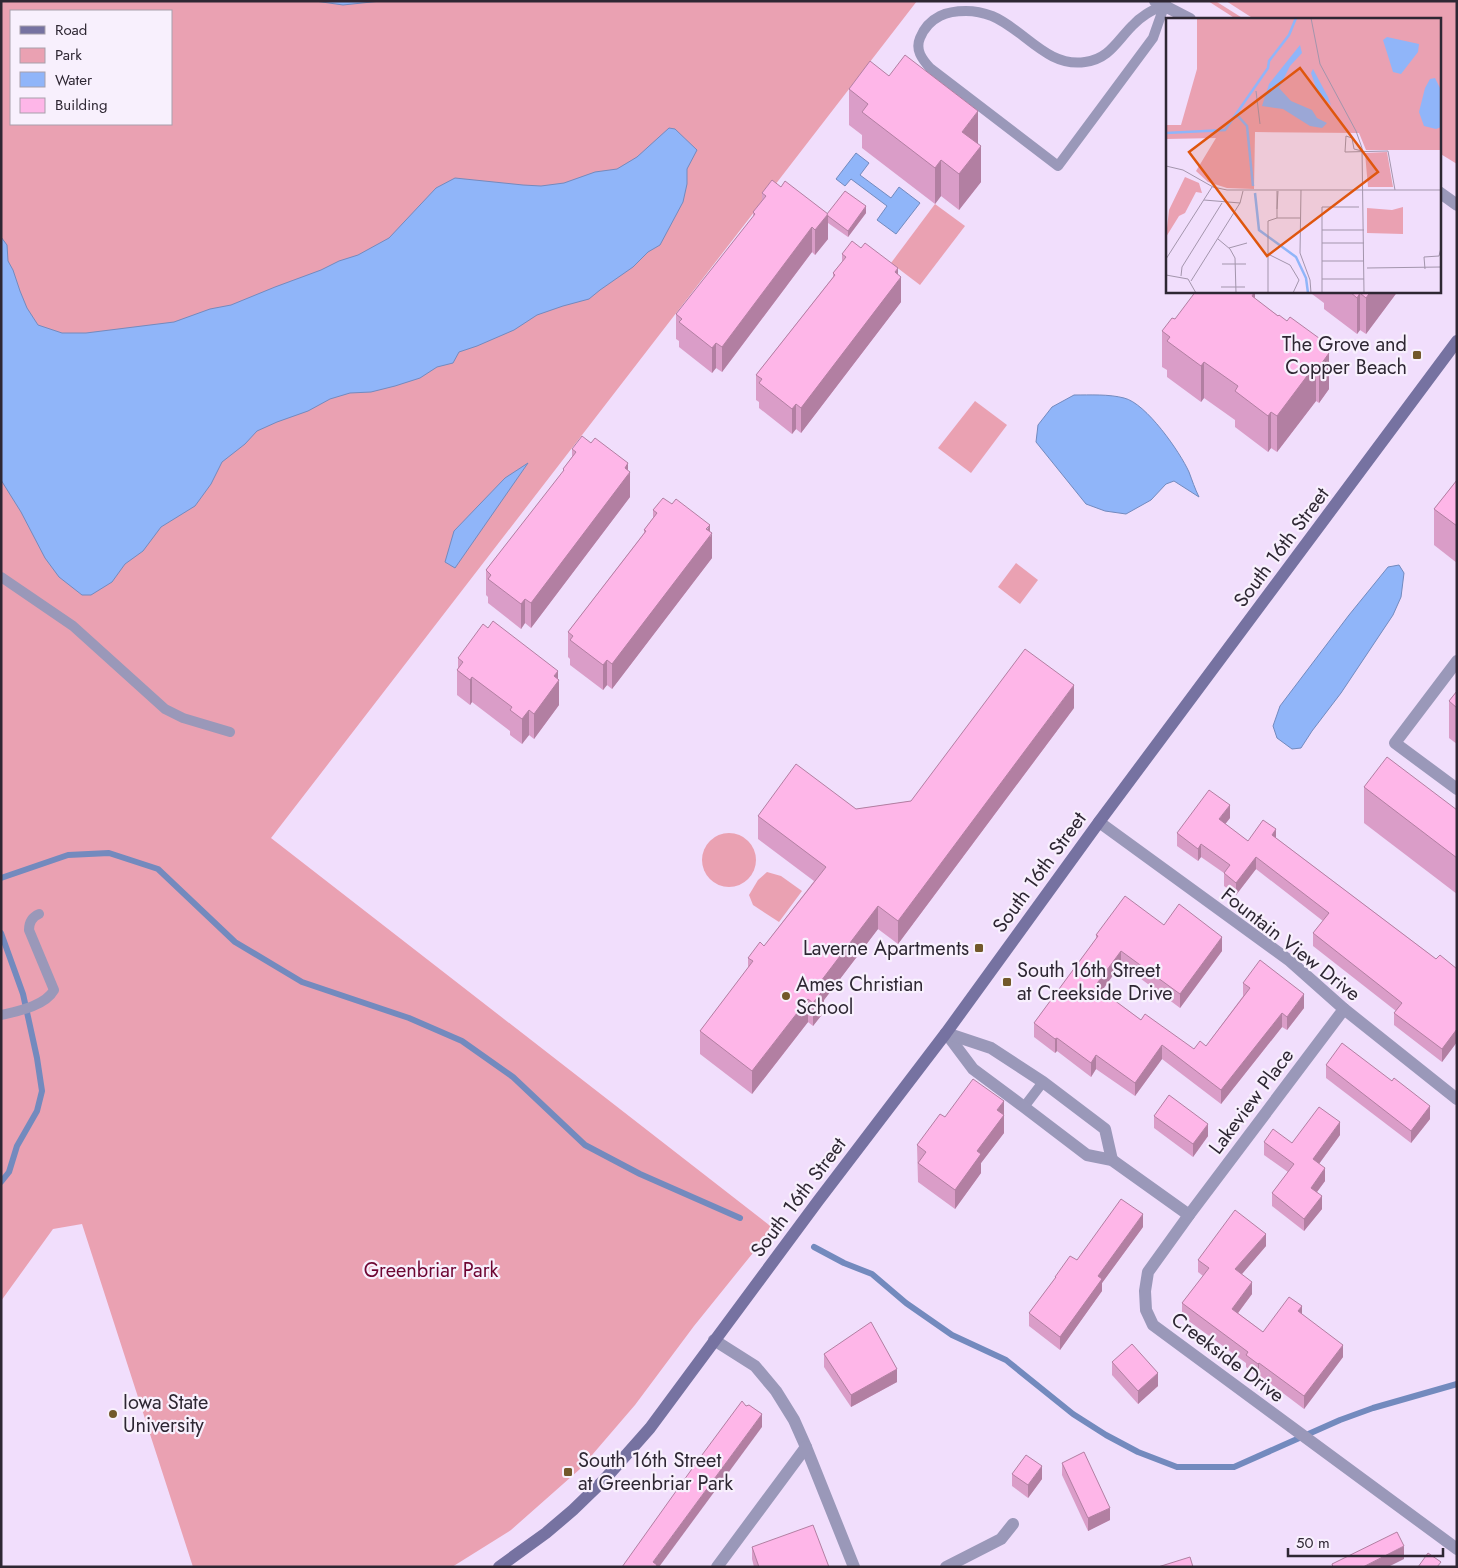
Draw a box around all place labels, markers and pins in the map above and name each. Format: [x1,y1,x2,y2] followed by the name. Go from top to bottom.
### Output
[1282,330,1407,382] place label: The Grove and Copper Beach
[1411,349,1423,361] marker: The Grove and Copper Beach
[803,934,969,963] place label: Laverne Apartments
[973,942,985,954] marker: Laverne Apartments
[1017,956,1173,1008] place label: South 16th Street at Creekside Drive
[796,970,924,1022] place label: Ames Christian School
[1001,976,1013,988] marker: South 16th Street at Creekside Drive
[780,990,792,1002] marker: Ames Christian School
[123,1388,208,1440] place label: Iowa State University
[107,1408,119,1420] marker: Iowa State University
[578,1446,733,1498] place label: South 16th Street at Greenbriar Park
[562,1466,574,1478] marker: South 16th Street at Greenbriar Park

